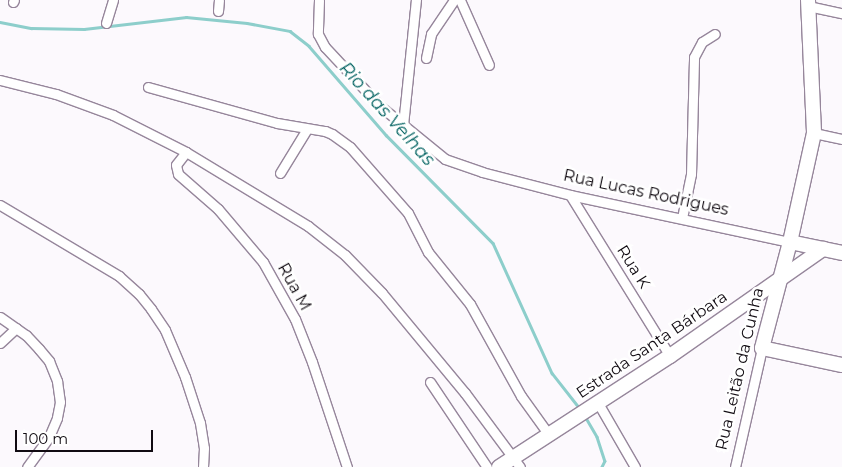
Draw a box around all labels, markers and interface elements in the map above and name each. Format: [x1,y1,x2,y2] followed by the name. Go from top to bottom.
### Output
[335,58,439,170] water label: Rio das Velhas
[562,166,730,220] street label: Rua Lucas Rodrigues
[612,242,654,292] street label: Rua K
[273,260,315,314] street label: Rua M
[712,286,768,452] street label: Rua Leitão da Cunha
[573,287,731,403] street label: Estrada Santa Bárbara
[18,420,155,452] scale bar
[23,429,68,448] text: 100 m

